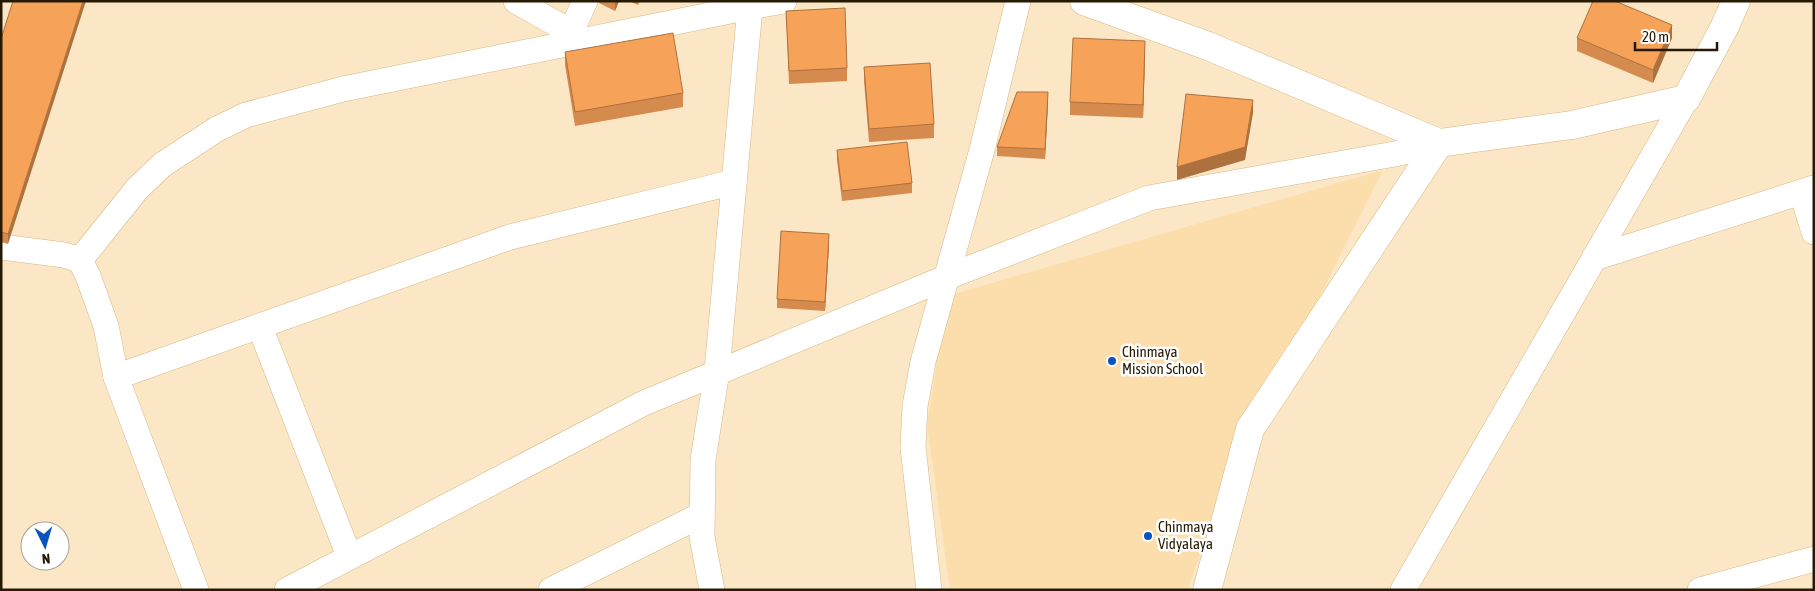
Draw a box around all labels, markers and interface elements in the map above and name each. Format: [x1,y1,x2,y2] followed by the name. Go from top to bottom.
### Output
[1635,20,1718,52] scale bar
[1642,28,1669,45] text: 20 m
[1122,343,1203,377] place label: Chinmaya Mission School
[1106,355,1118,367] marker: Chinmaya Mission School
[1158,518,1214,552] place label: Chinmaya Vidyalaya
[20,521,70,571] north arrow
[1142,530,1154,542] marker: Chinmaya Vidyalaya
[41,551,51,567] text: N

